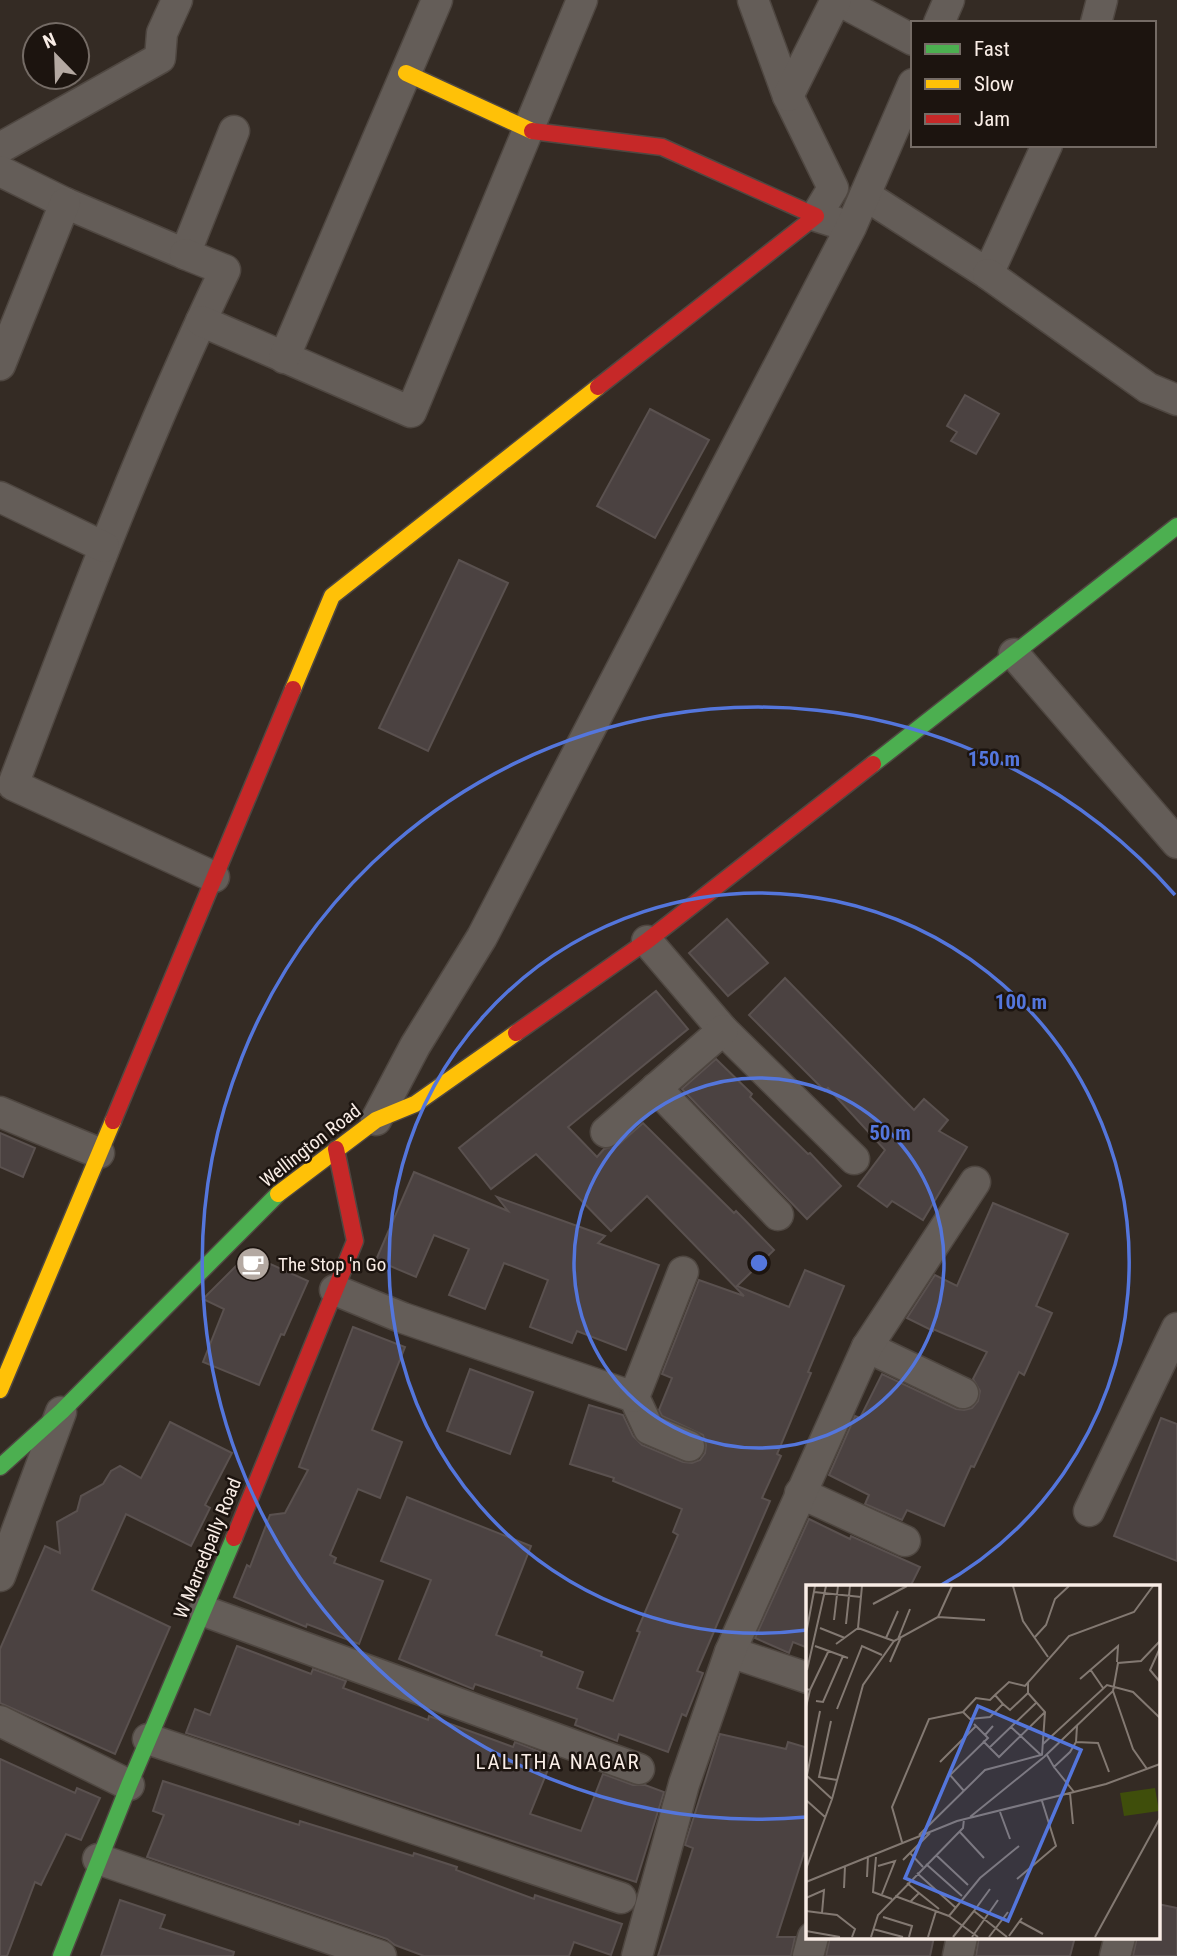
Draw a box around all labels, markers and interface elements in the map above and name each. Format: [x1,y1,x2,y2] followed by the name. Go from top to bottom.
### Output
[21,21,91,91] north arrow
[911,21,1156,147] legend
[40,28,59,54] text: N
[974,37,1010,61] text: Fast
[974,72,1014,96] text: Slow
[974,107,1010,131] text: Jam
[968,747,1020,771] text: 150 m
[995,990,1047,1014] text: 100 m
[255,1099,365,1192] street label: Wellington Road
[869,1121,911,1145] text: 50 m
[234,1245,272,1283] cafe icon: The Stop 'n Go
[747,1251,771,1275] centre of rings
[278,1253,386,1276] place label: The Stop 'n Go
[169,1475,246,1622] street label: W Marredpally Road
[806,1585,1160,1938] inset map
[475,1750,641,1774] district label: LALITHA NAGAR

